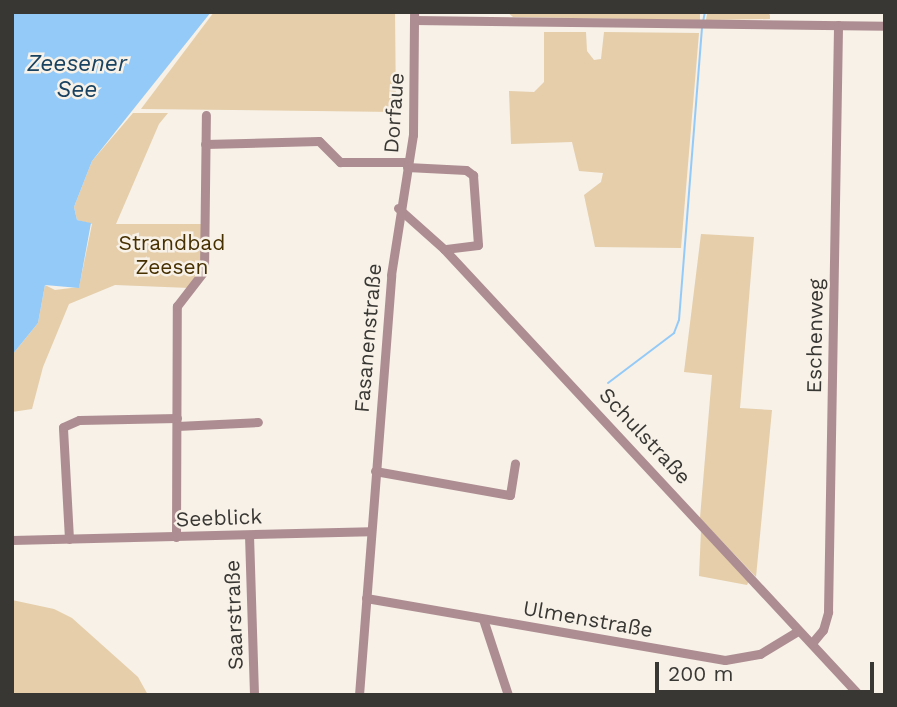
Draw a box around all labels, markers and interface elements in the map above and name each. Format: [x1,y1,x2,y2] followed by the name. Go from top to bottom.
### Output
[27,50,127,104] water label: Zeesener See
[379,72,409,154] street label: Dorfaue
[119,230,225,280] park label: Strandbad Zeesen
[349,262,387,414] street label: Fasanenstraße
[801,278,829,394] street label: Eschenweg
[594,383,696,489] street label: Schulstraße
[175,504,263,532] street label: Seeblick
[219,559,249,671] street label: Saarstraße
[521,595,655,643] street label: Ulmenstraße
[659,648,878,692] scale bar
[668,661,734,686] text: 200 m

